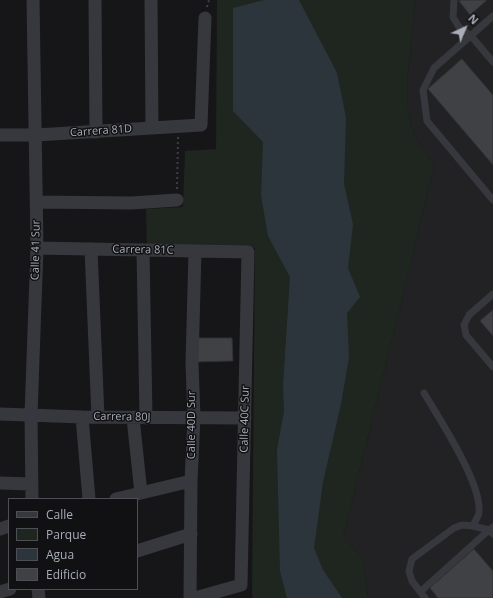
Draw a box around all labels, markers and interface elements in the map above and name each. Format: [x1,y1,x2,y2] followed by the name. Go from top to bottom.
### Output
[445,8,485,48] north arrow
[465,10,482,28] text: N
[69,122,133,140] street label: Carrera 81D
[29,220,43,280] street label: Calle 41 Sur
[112,243,174,257] street label: Carrera 81C
[238,385,252,453] street label: Calle 40C Sur
[185,391,199,459] street label: Calle 40D Sur
[93,410,151,424] street label: Carrera 80J
[8,498,138,590] legend
[46,506,73,523] text: Calle
[46,526,86,543] text: Parque
[46,546,74,563] text: Agua
[46,566,86,583] text: Edificio

